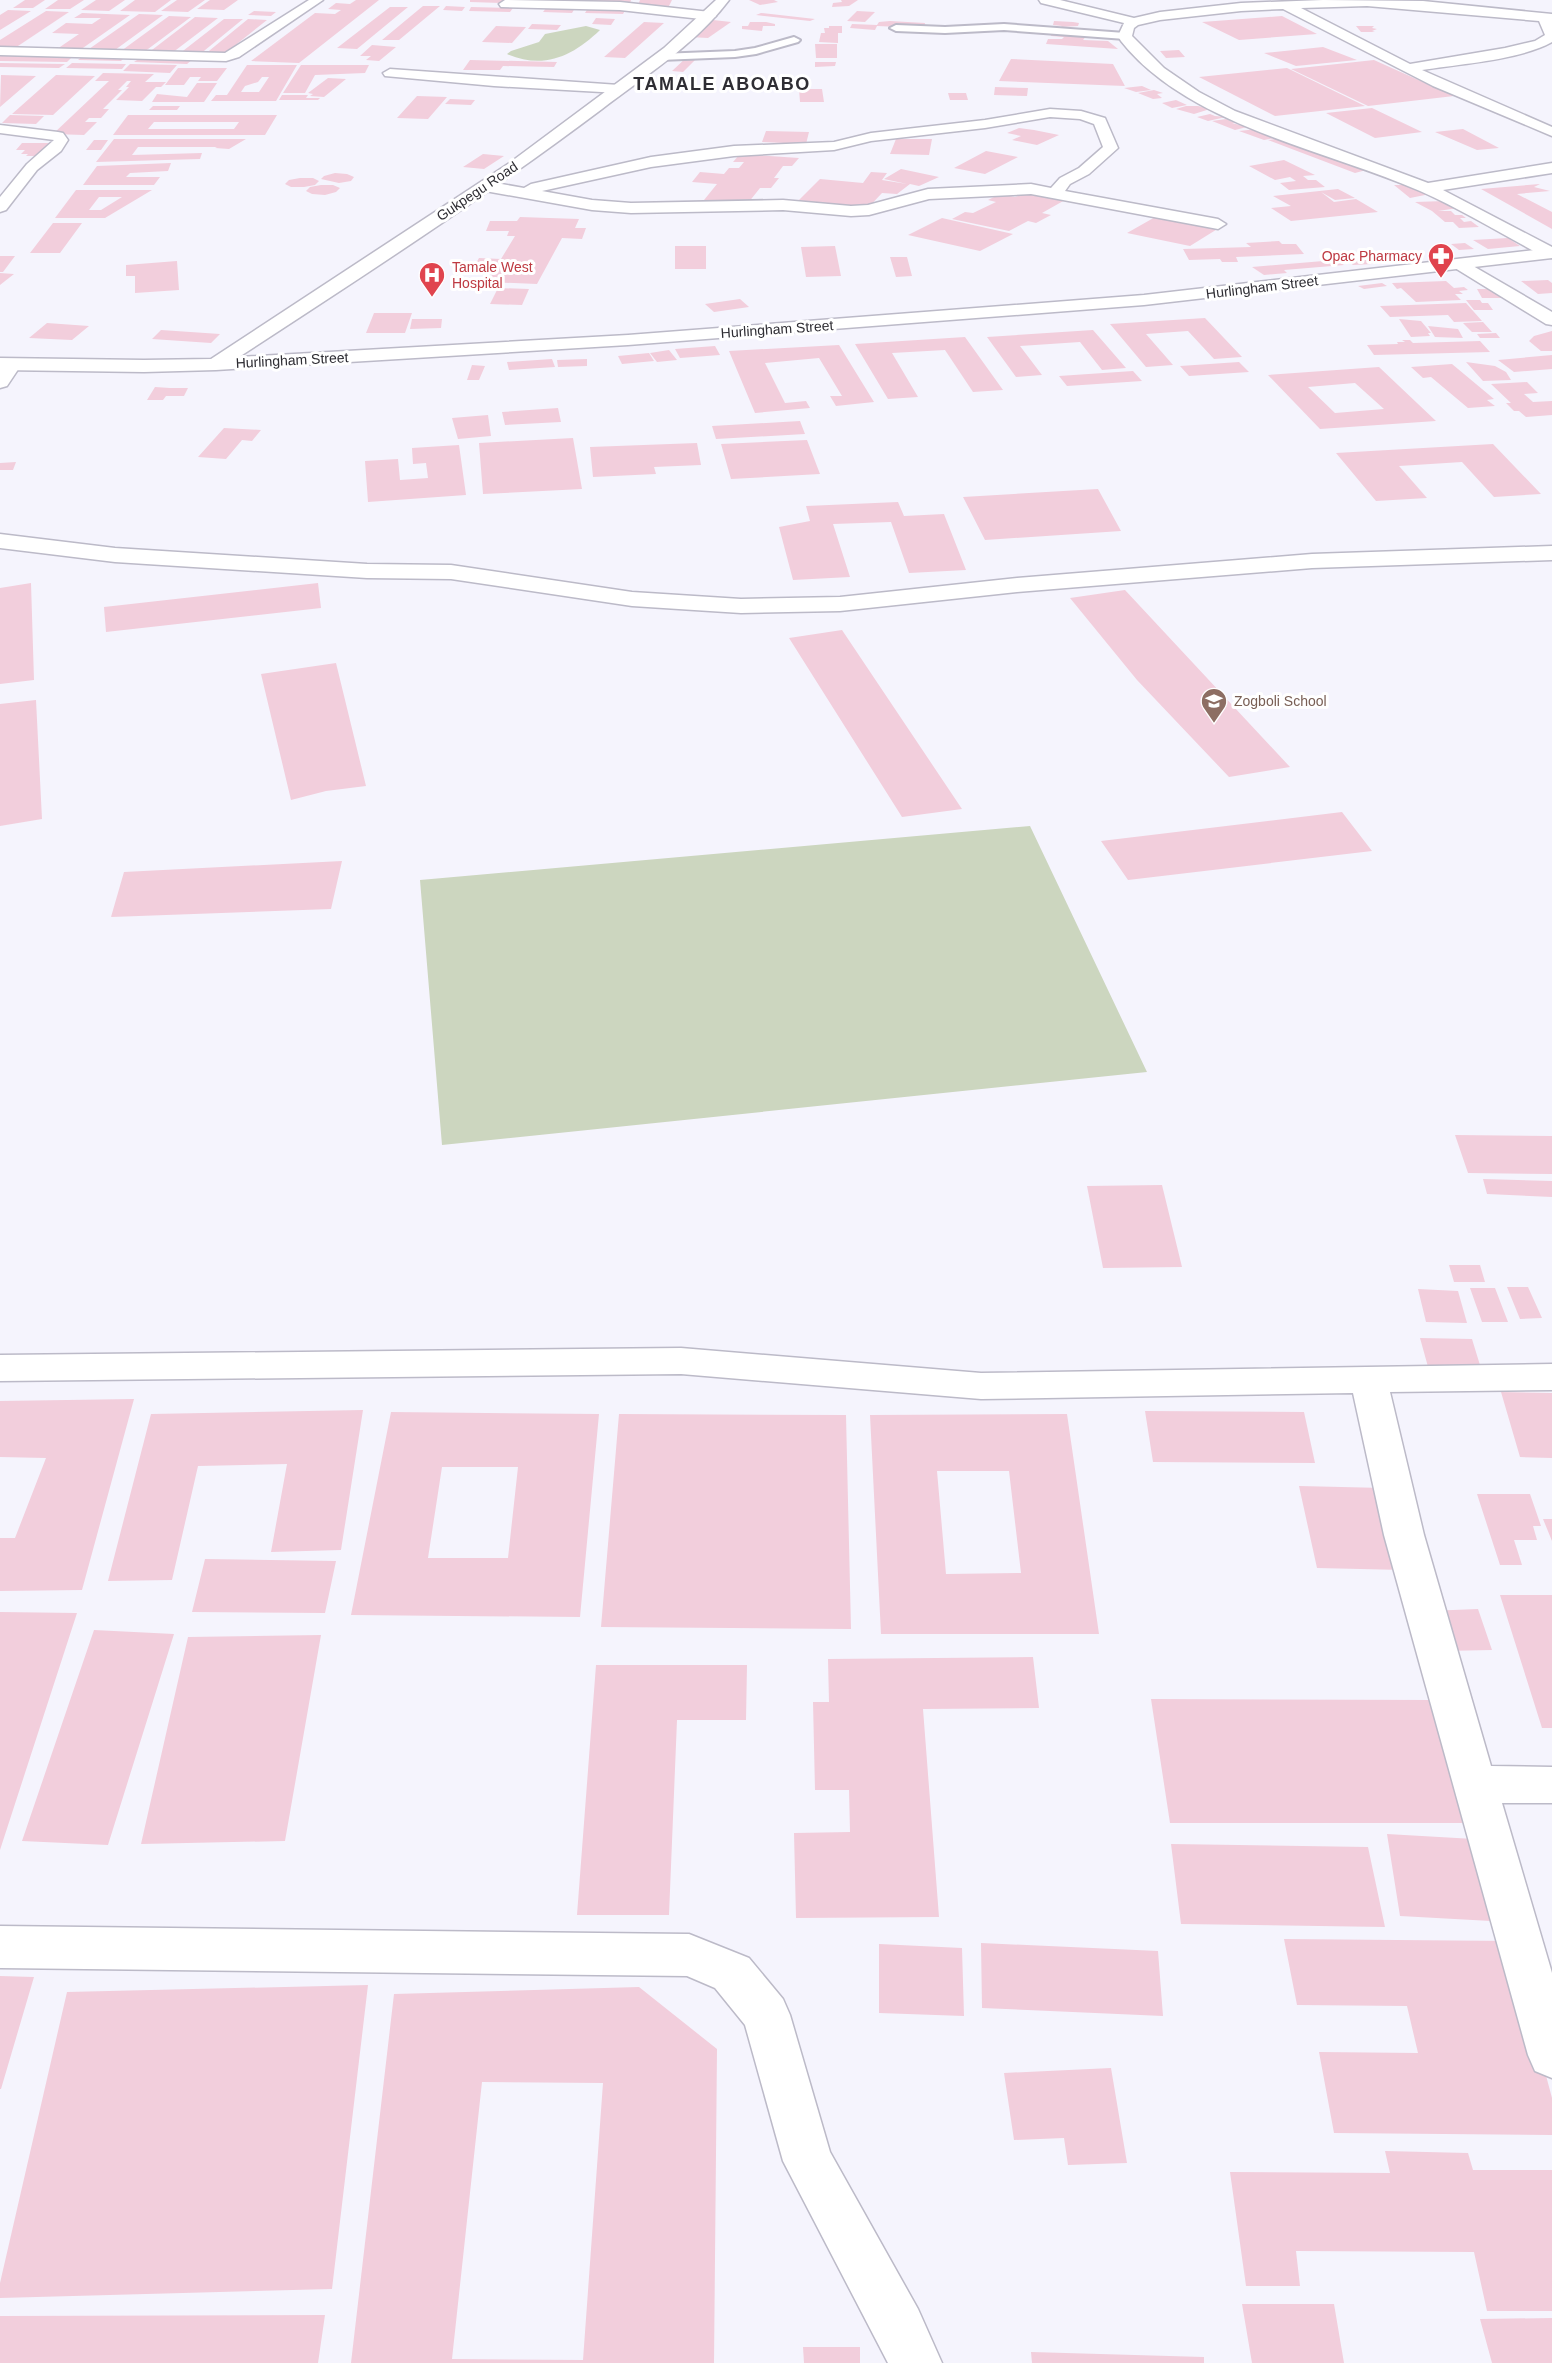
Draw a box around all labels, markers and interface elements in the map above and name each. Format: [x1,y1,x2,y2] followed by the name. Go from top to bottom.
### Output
[633,74,811,94] district label: TAMALE ABOABO
[433,158,521,224] street label: Gukpegu Road
[1426,241,1456,279] pharmacy icon: Opac Pharmacy
[1322,248,1422,264] place label: Opac Pharmacy
[452,259,533,291] place label: Tamale West Hospital
[417,260,447,298] hospital icon: Tamale West Hospital
[1205,272,1319,302] street label: Hurlingham Street
[720,317,834,341] street label: Hurlingham Street
[235,349,349,371] street label: Hurlingham Street
[1199,686,1229,724] school or university icon: Zogboli School
[1234,693,1327,709] place label: Zogboli School

